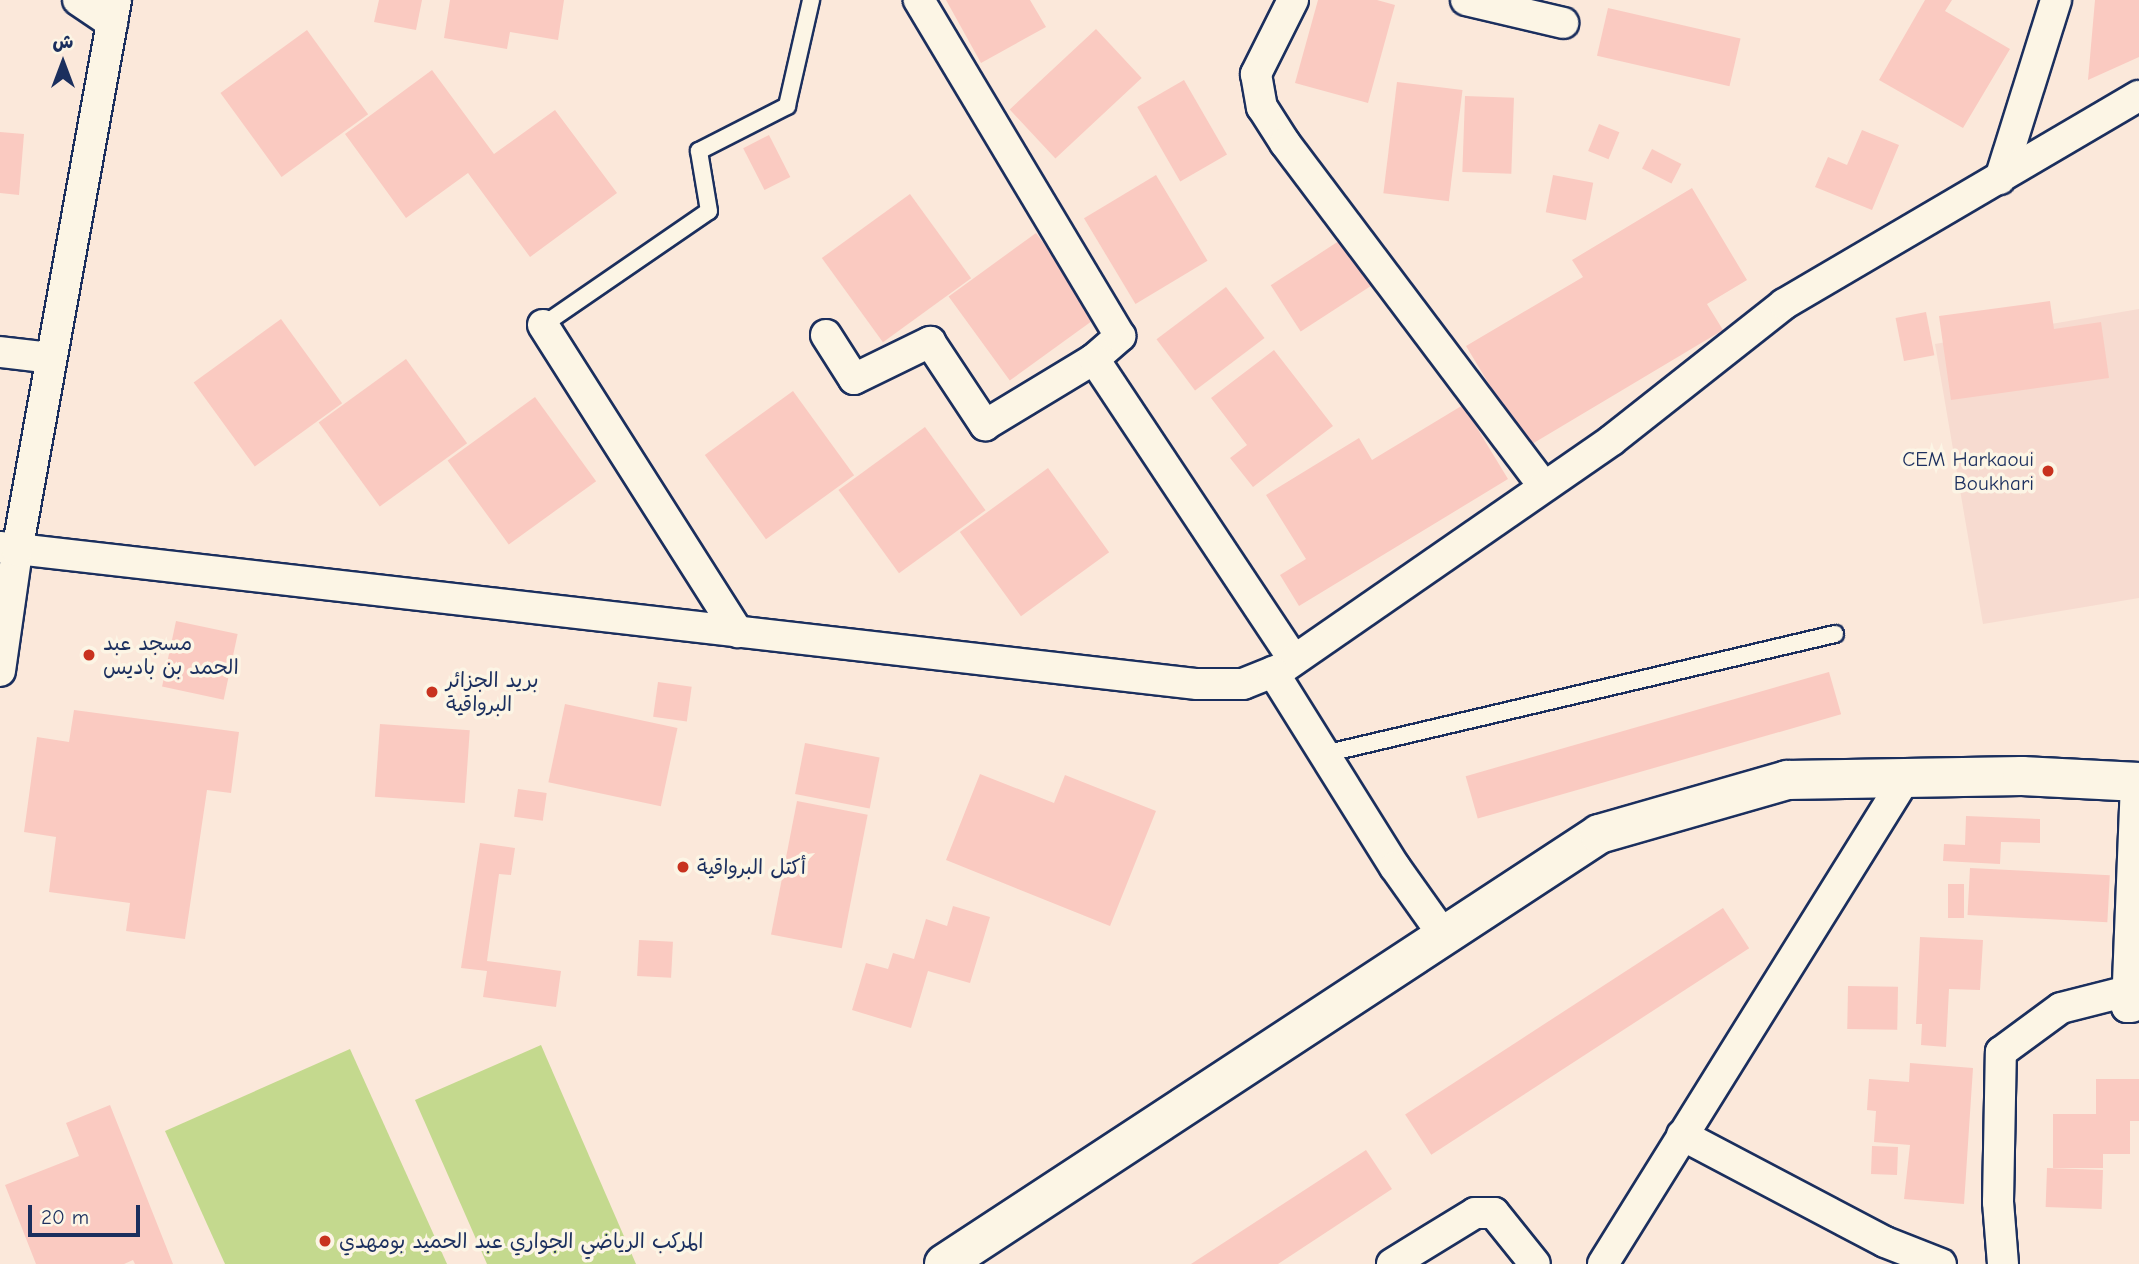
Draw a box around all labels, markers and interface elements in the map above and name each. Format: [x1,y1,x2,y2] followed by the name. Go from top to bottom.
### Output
[28,28,98,98] north arrow
[53,31,73,53] text: ش
[1902,446,2034,496] place label: CEM Harkaoui Boukhari
[2040,463,2056,479] marker: CEM Harkaoui Boukhari
[103,630,239,680] place label: مسجد عبد الحمد بن باديس
[81,647,97,663] marker: مسجد عبد الحمد بن باديس
[446,667,539,717] place label: بريد الجزائر البرواقية
[424,684,440,700] marker: بريد الجزائر البرواقية
[697,854,806,880] place label: أكتل البرواقية
[675,859,691,875] marker: أكتل البرواقية
[32,1190,144,1234] scale bar
[41,1205,89,1229] text: 20 m
[339,1228,703,1254] place label: المركب الرياضي الجواري عبد الحميد بومهدي
[317,1233,333,1249] marker: المركب الرياضي الجواري عبد الحميد بومهدي

